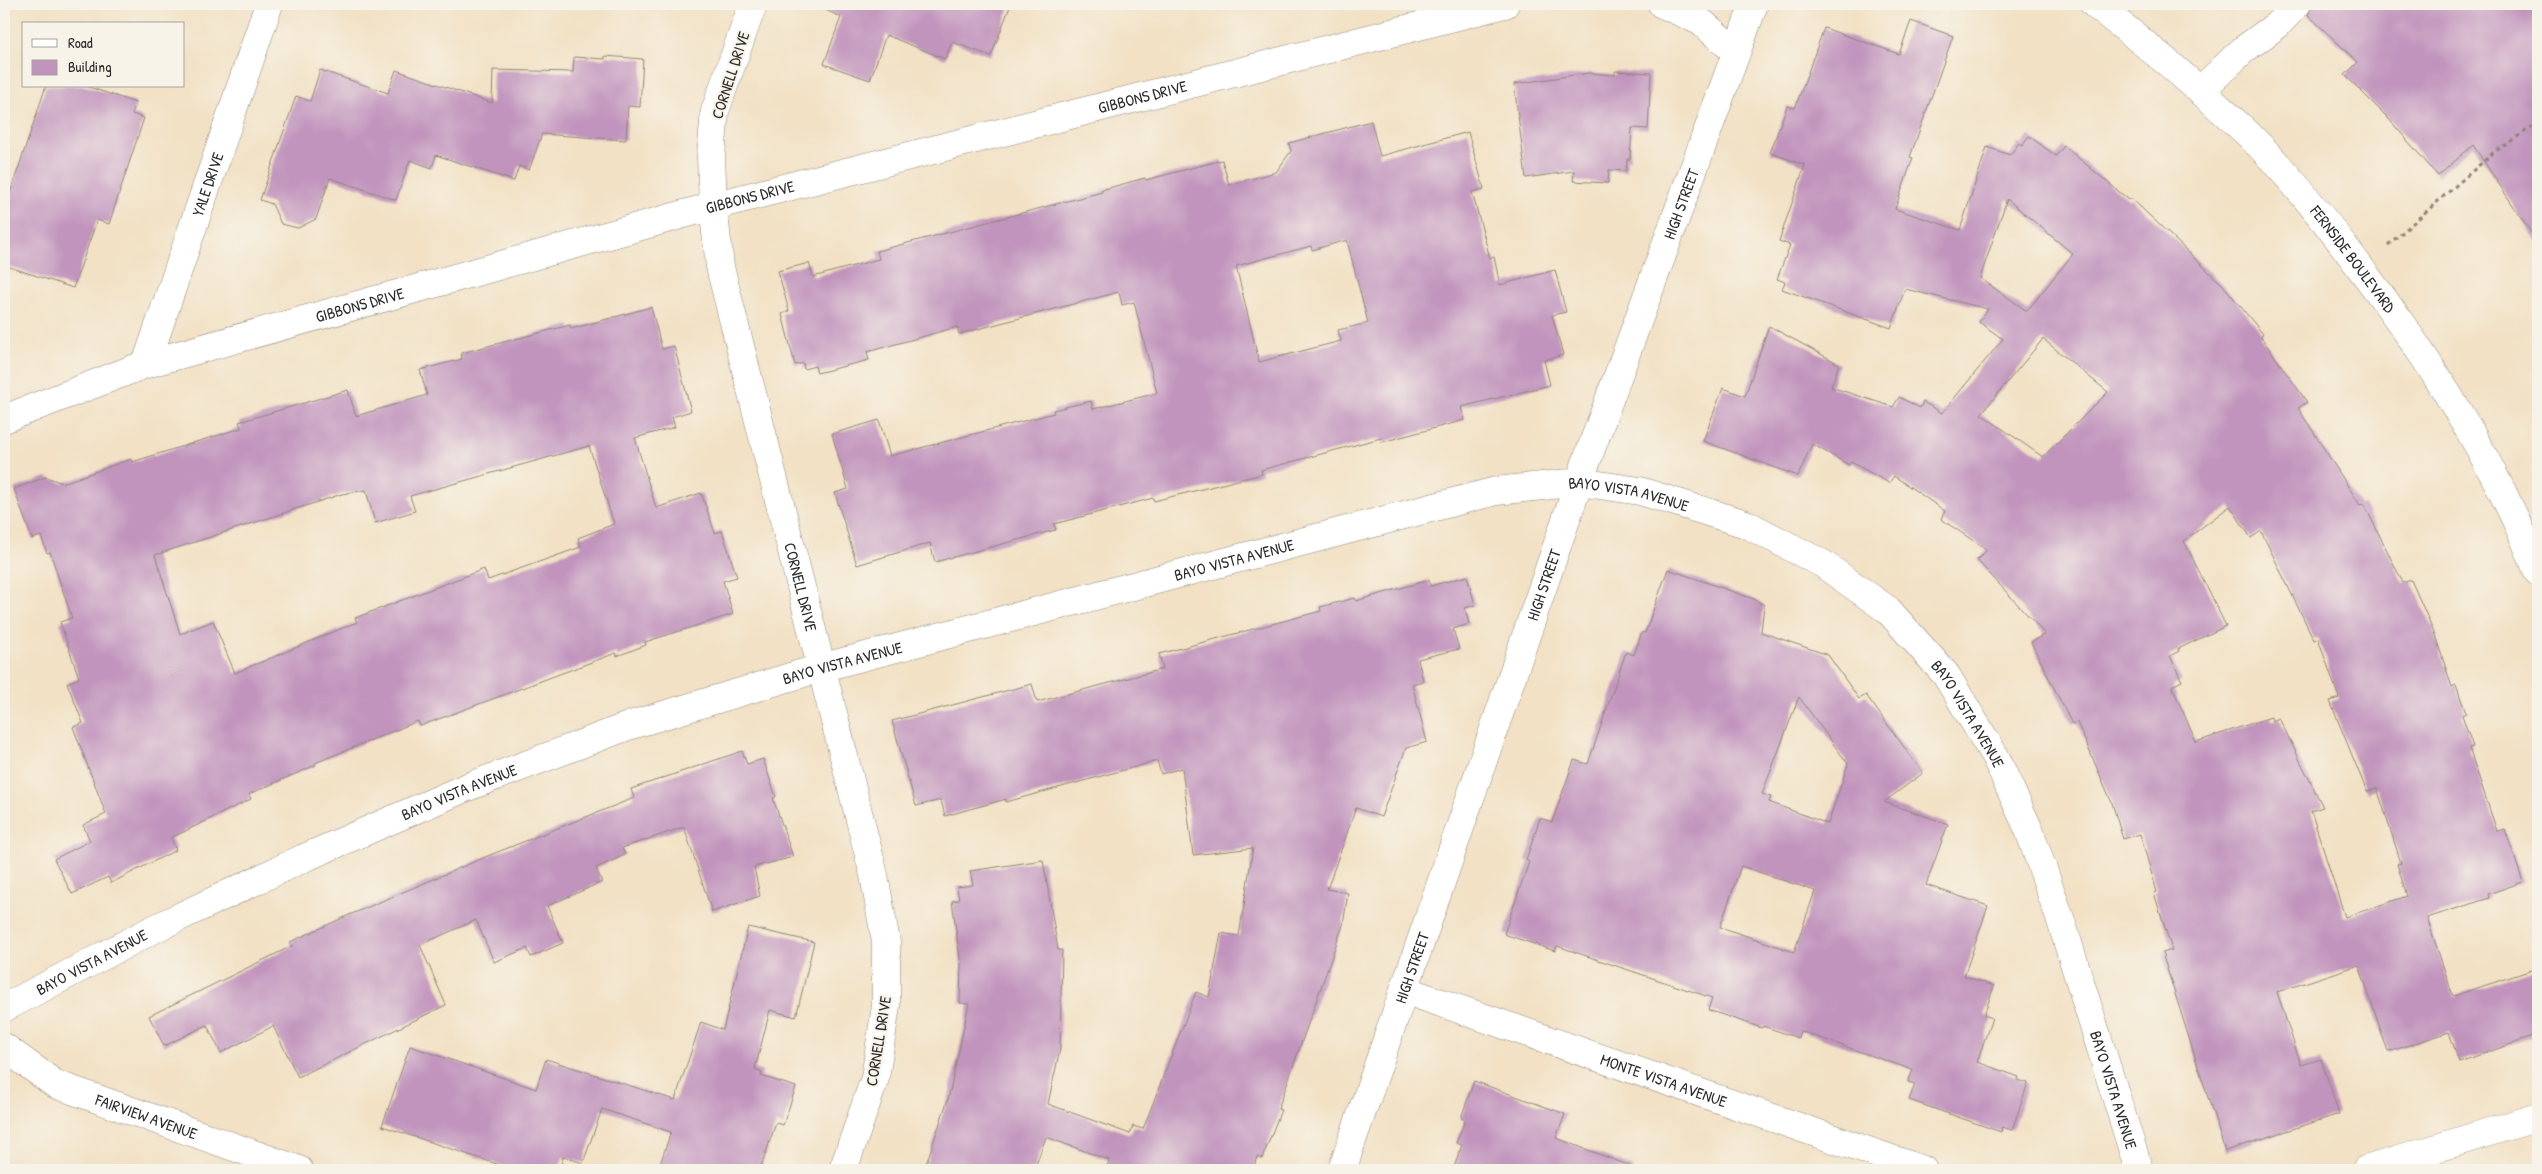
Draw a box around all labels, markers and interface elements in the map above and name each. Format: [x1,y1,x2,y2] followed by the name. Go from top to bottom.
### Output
[22,22,185,88] legend
[706,28,754,122] street label: CORNELL DRIVE
[68,32,93,53] text: Road
[68,56,112,77] text: Building
[1096,75,1189,118] street label: GIBBONS DRIVE
[186,149,229,219] street label: YALE DRIVE
[1658,165,1704,242] street label: HIGH STREET
[703,175,797,219] street label: GIBBONS DRIVE
[2305,200,2401,317] street label: FERNSIDE BOULEVARD
[313,282,406,327] street label: GIBBONS DRIVE
[1567,471,1692,517] street label: BAYO VISTA AVENUE
[1172,533,1296,586] street label: BAYO VISTA AVENUE
[779,540,823,633] street label: CORNELL DRIVE
[1521,546,1566,623] street label: HIGH STREET
[780,636,905,690] street label: BAYO VISTA AVENUE
[1926,655,2010,771] street label: BAYO VISTA AVENUE
[398,758,520,825] street label: BAYO VISTA AVENUE
[32,924,151,1000] street label: BAYO VISTA AVENUE
[1389,929,1434,1006] street label: HIGH STREET
[860,994,896,1088] street label: CORNELL DRIVE
[2085,1028,2143,1152] street label: BAYO VISTA AVENUE
[1598,1048,1730,1112] street label: MONTE VISTA AVENUE
[92,1088,200,1144] street label: FAIRVIEW AVENUE

